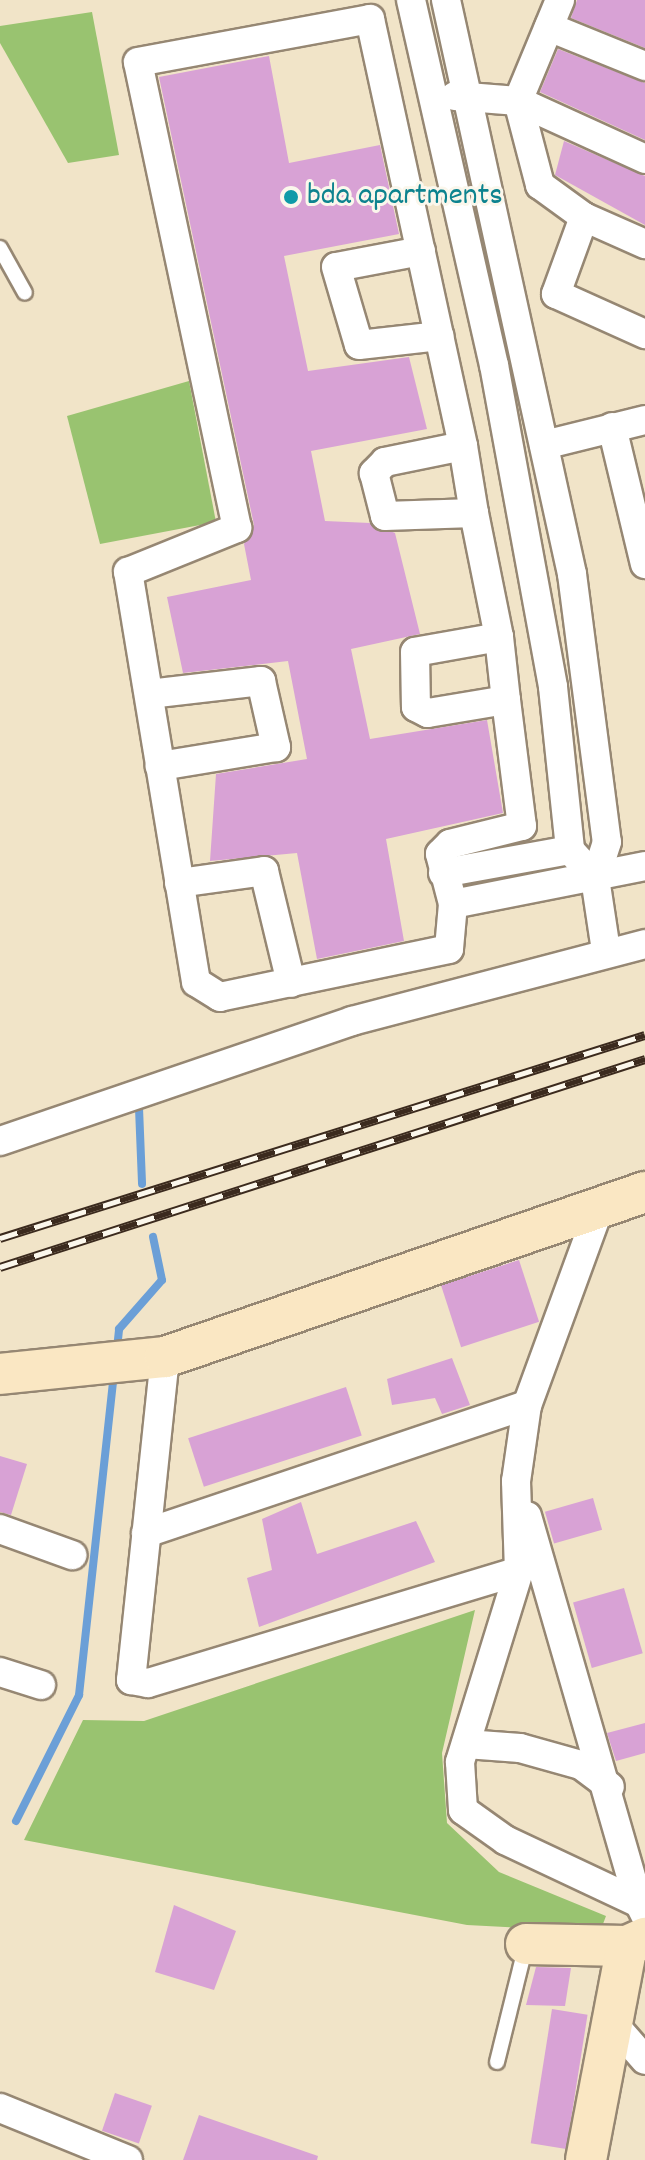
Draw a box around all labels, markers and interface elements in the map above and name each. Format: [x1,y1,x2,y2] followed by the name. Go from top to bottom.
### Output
[307,178,503,216] place label: bda apartments
[282,188,300,206] marker: bda apartments

